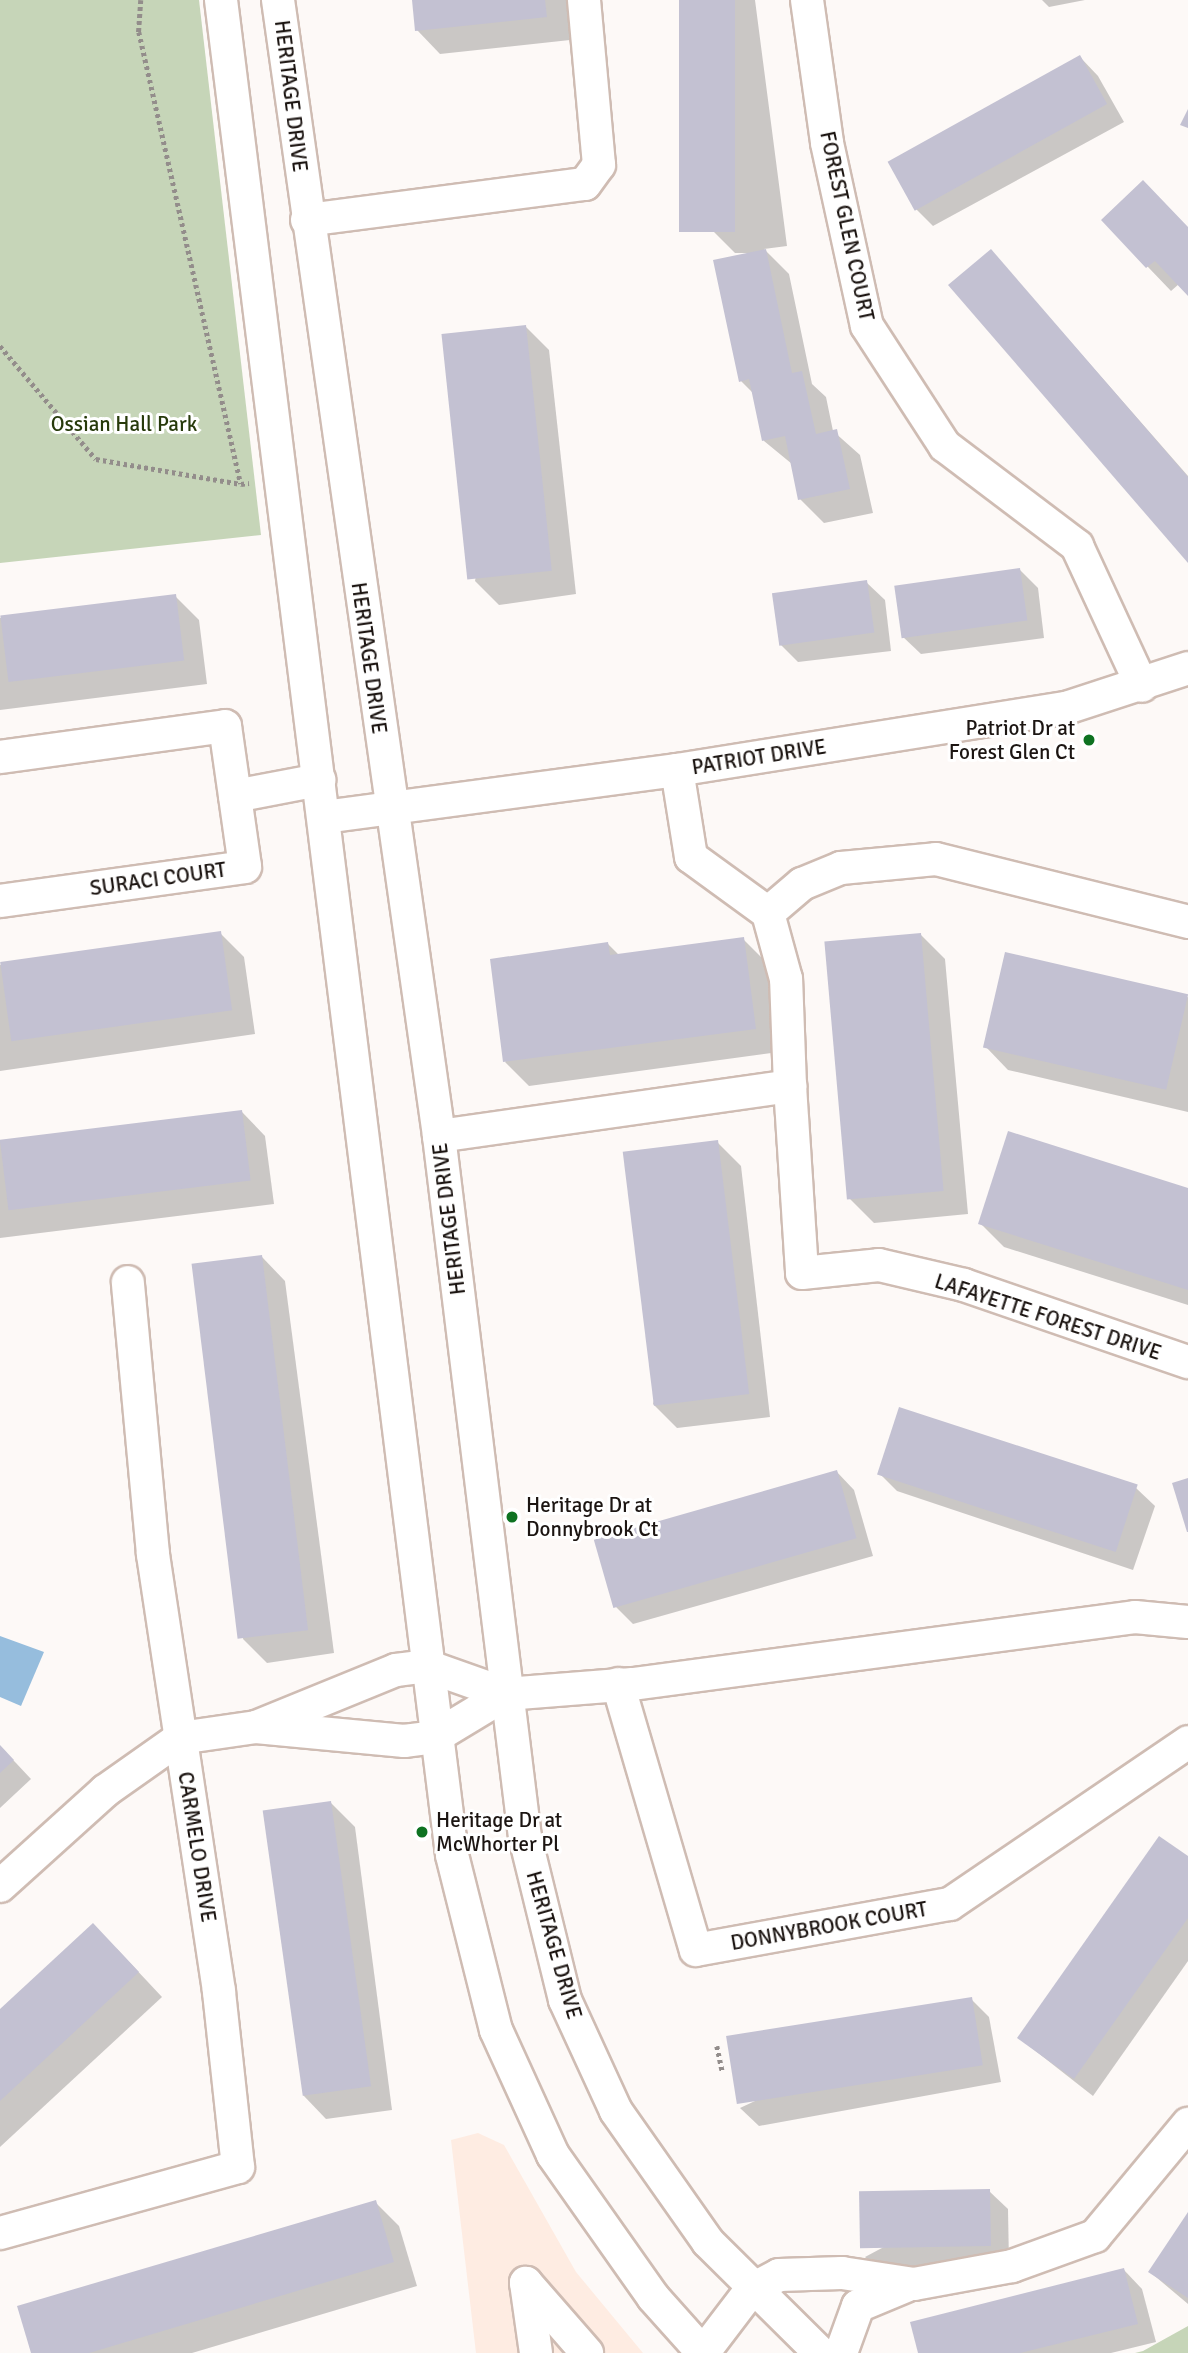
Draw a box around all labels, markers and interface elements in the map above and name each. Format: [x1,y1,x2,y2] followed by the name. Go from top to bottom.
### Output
[269,19,313,173] street label: HERITAGE DRIVE
[815,129,879,323] street label: FOREST GLEN COURT
[51,411,197,437] park label: Ossian Hall Park
[346,581,392,735] street label: HERITAGE DRIVE
[949,715,1075,765] place label: Patriot Dr at Forest Glen Ct
[1081,732,1097,748] marker: Patriot Dr at Forest Glen Ct
[690,734,828,780] street label: PATRIOT DRIVE
[88,857,228,901] street label: SURACI COURT
[427,1142,471,1296] street label: HERITAGE DRIVE
[931,1268,1165,1366] street label: LAFAYETTE FOREST DRIVE
[526,1492,658,1542] place label: Heritage Dr at Donnybrook Ct
[504,1509,520,1525] marker: Heritage Dr at Donnybrook Ct
[173,1770,221,1924] street label: CARMELO DRIVE
[436,1807,562,1857] place label: Heritage Dr at McWhorter Pl
[414,1824,430,1840] marker: Heritage Dr at McWhorter Pl
[521,1868,587,2022] street label: HERITAGE DRIVE
[729,1896,929,1956] street label: DONNYBROOK COURT

